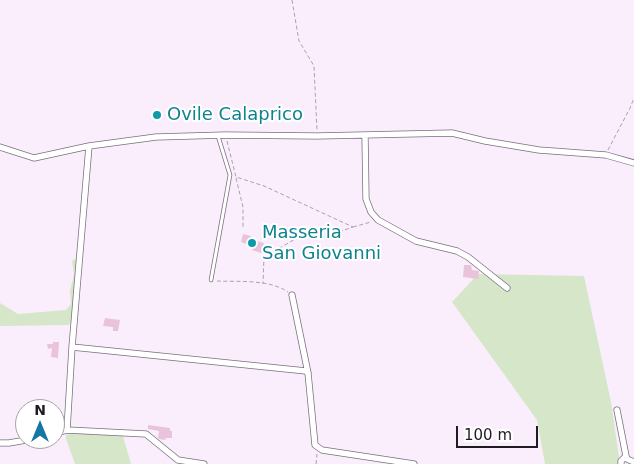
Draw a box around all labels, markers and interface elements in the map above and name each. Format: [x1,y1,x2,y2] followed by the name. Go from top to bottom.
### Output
[167,104,303,126] place label: Ovile Calaprico
[151,109,163,121] marker: Ovile Calaprico
[262,222,381,264] place label: Masseria San Giovanni
[246,237,258,249] marker: Masseria San Giovanni
[15,399,65,449] north arrow
[34,402,46,418] text: N
[459,416,542,448] scale bar
[464,426,512,444] text: 100 m

